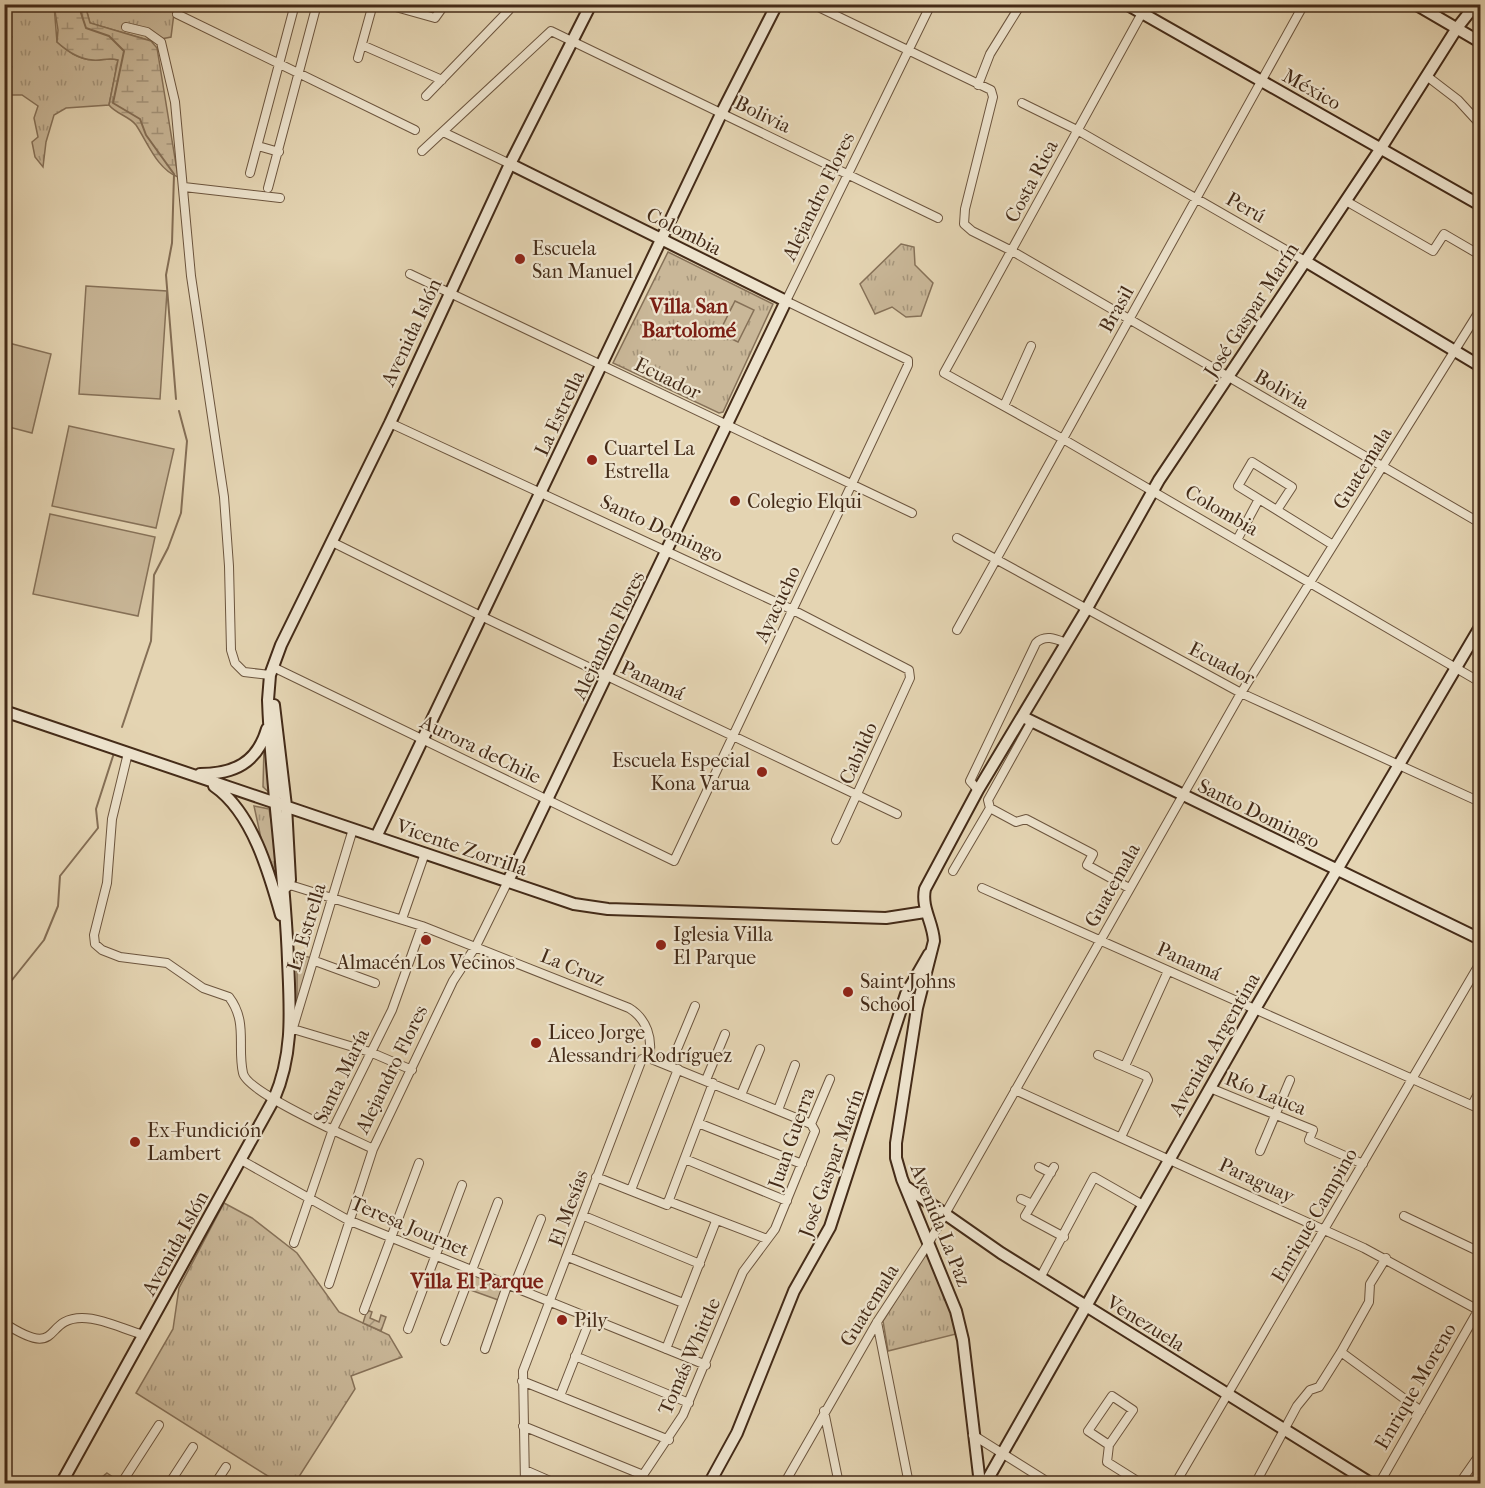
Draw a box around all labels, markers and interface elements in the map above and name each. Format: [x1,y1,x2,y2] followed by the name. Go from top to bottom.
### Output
[1279,64,1345,115] street label: México
[731,91,795,138] street label: Bolivia
[777,128,859,265] street label: Alejandro Flores
[1000,135,1063,226] street label: Costa Rica
[1222,187,1270,228] street label: Perú
[642,203,726,260] street label: Colombia
[532,237,633,283] place label: Escuela San Manuel
[1198,238,1304,384] street label: José Gaspar Marín
[513,252,527,266] marker: Escuela San Manuel
[376,274,447,391] street label: Avenida Islón
[1094,282,1139,337] street label: Brasil
[642,294,737,342] district label: Villa San Bartolomé
[631,353,705,405] street label: Ecuador
[1250,365,1314,415] street label: Bolivia
[530,366,589,459] street label: La Estrella
[1328,422,1397,514] street label: Guatemala
[604,437,696,483] place label: Cuartel La Estrella
[585,453,599,467] marker: Cuartel La Estrella
[1181,480,1263,541] street label: Colombia
[597,490,727,567] street label: Santo Domingo
[747,490,862,513] place label: Colegio Elqui
[728,494,742,508] marker: Colegio Elqui
[749,562,805,647] street label: Ayacucho
[567,567,649,704] street label: Alejandro Flores
[1185,637,1259,690] street label: Ecuador
[617,656,689,706] street label: Panamá
[416,710,545,789] street label: Aurora deChile
[835,719,882,788] street label: Cabildo
[612,749,751,795] place label: Escuela Especial Kona Varua
[755,765,769,779] marker: Escuela Especial Kona Varua
[1194,774,1324,853] street label: Santo Domingo
[392,814,531,881] street label: Vicente Zorrilla
[1080,839,1145,931] street label: Guatemala
[282,880,331,974] street label: La Estrella
[673,923,773,969] place label: Iglesia Villa El Parque
[419,933,433,947] marker: Almacén Los Vecinos
[1153,937,1225,986] street label: Panamá
[654,938,668,952] marker: Iglesia Villa El Parque
[537,944,609,991] street label: La Cruz
[336,951,515,974] place label: Almacén Los Vecinos
[1164,968,1265,1121] street label: Avenida Argentina
[860,970,956,1016] place label: Saint Johns School
[841,985,855,999] marker: Saint Johns School
[350,1001,432,1138] street label: Alejandro Flores
[547,1021,732,1067] place label: Liceo Jorge Alessandri Rodríguez
[309,1024,375,1128] street label: Santa María
[529,1036,543,1050] marker: Liceo Jorge Alessandri Rodríguez
[1222,1067,1310,1120] street label: Río Lauca
[763,1084,820,1194] street label: Juan Guerra
[793,1086,869,1242] street label: José Gaspar Marín
[147,1119,262,1165] place label: Ex-Fundición Lambert
[128,1135,142,1149] marker: Ex-Fundición Lambert
[1267,1144,1362,1287] street label: Enrique Campino
[1215,1153,1299,1209] street label: Paraguay
[905,1160,976,1290] street label: Avenida La Paz
[544,1167,593,1250] street label: El Mesías
[137,1187,214,1300] street label: Avenida Islón
[347,1191,472,1262] street label: Teresa Journet
[835,1259,904,1351] street label: Guatemala
[410,1269,544,1293] district label: Villa El Parque
[1102,1290,1190,1357] street label: Venezuela
[653,1294,726,1418] street label: Tomás Whittle
[574,1309,609,1332] place label: Pily
[555,1313,569,1327] marker: Pily
[1370,1319,1461,1453] street label: Enrique Moreno

